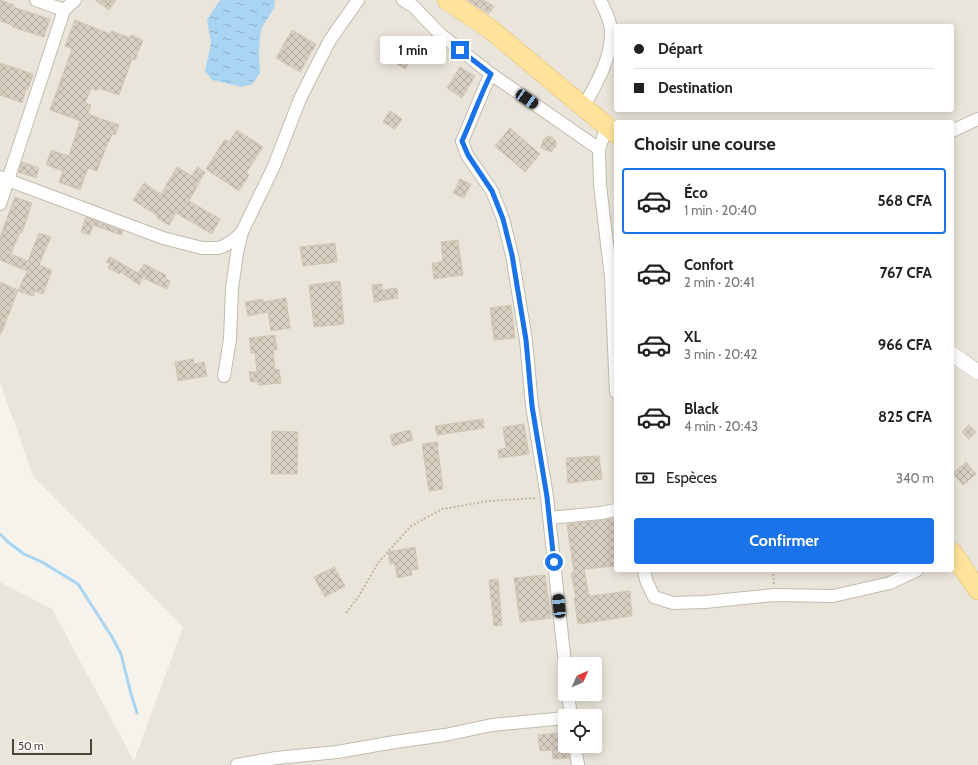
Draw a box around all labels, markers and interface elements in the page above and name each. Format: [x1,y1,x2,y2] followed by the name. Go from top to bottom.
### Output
[380,36,446,64] callout: 1 min
[658,40,703,58] text: Départ
[451,41,469,59] route end
[398,42,428,58] text: 1 min
[658,79,733,97] text: Destination
[514,87,540,111] car
[634,133,776,155] text: Choisir une course
[636,183,672,219] icon: car
[684,184,708,202] text: Éco
[877,192,932,210] text: 568 CFA
[684,202,757,218] text: 1 min · 20:40
[636,255,672,291] icon: car
[684,256,733,274] text: Confort
[880,264,932,282] text: 767 CFA
[684,274,754,290] text: 2 min · 20:41
[636,327,672,363] icon: car
[684,328,701,346] text: XL
[878,336,932,354] text: 966 CFA
[684,346,757,362] text: 3 min · 20:42
[636,399,672,435] icon: car
[684,400,719,418] text: Black
[878,408,932,426] text: 825 CFA
[684,418,758,434] text: 4 min · 20:43
[634,467,656,489] icon: cash
[666,469,717,487] text: Espèces
[896,470,934,486] text: 340 m
[634,518,934,564] button: Confirmer
[545,553,563,571] route start
[552,593,566,619] car
[558,657,602,701] north arrow
[558,657,602,753] map controls
[558,709,602,753] button: locate
[12,737,92,756] scale bar
[18,739,44,753] text: 50 m

